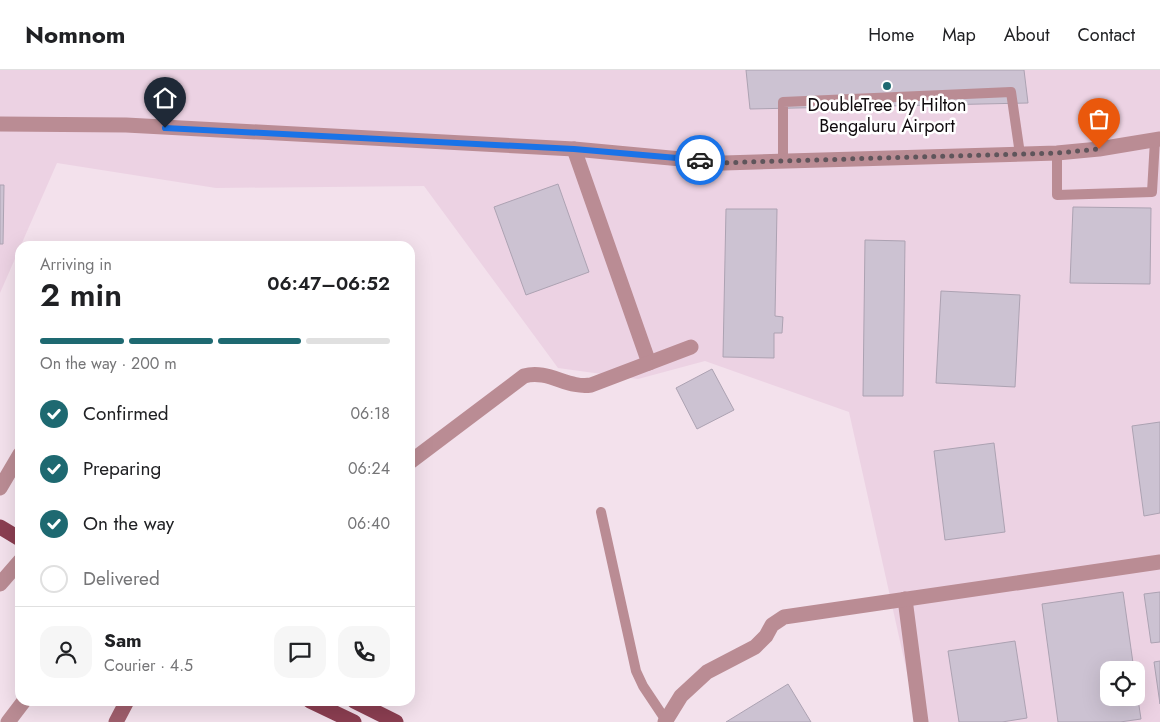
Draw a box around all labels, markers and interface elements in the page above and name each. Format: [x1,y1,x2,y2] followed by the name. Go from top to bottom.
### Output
[25,17,126,52] text: Nomnom
[868,22,914,48] text: Home
[942,22,976,48] text: Map
[1004,22,1049,48] text: About
[1077,22,1135,48] text: Contact
[144,77,186,128] pin
[881,80,893,92] marker: DoubleTree by Hilton Bengaluru Airport
[151,84,179,112] icon: home
[808,92,966,139] place label: DoubleTree by Hilton Bengaluru Airport
[1078,98,1120,149] pin
[1085,105,1113,133] icon: bag
[675,135,725,185] courier
[686,146,714,174] icon: car
[40,253,112,276] text: Arriving in
[267,270,390,297] text: 06:47–06:52
[40,272,122,318] text: 2 min
[40,352,177,375] text: On the way · 200 m
[40,400,68,428] icon: check
[83,400,169,427] text: Confirmed
[350,402,390,425] text: 06:18
[40,455,68,483] icon: check
[83,455,161,482] text: Preparing
[348,457,390,480] text: 06:24
[40,510,68,538] icon: check
[83,510,174,537] text: On the way
[347,512,390,535] text: 06:40
[83,565,160,592] text: Delivered
[40,626,92,678] button: person
[274,626,326,678] button: chat
[338,626,390,678] button: phone
[104,627,142,654] text: Sam
[104,654,193,677] text: Courier · 4.5
[1100,661,1145,706] map controls
[1100,661,1145,706] button: locate

